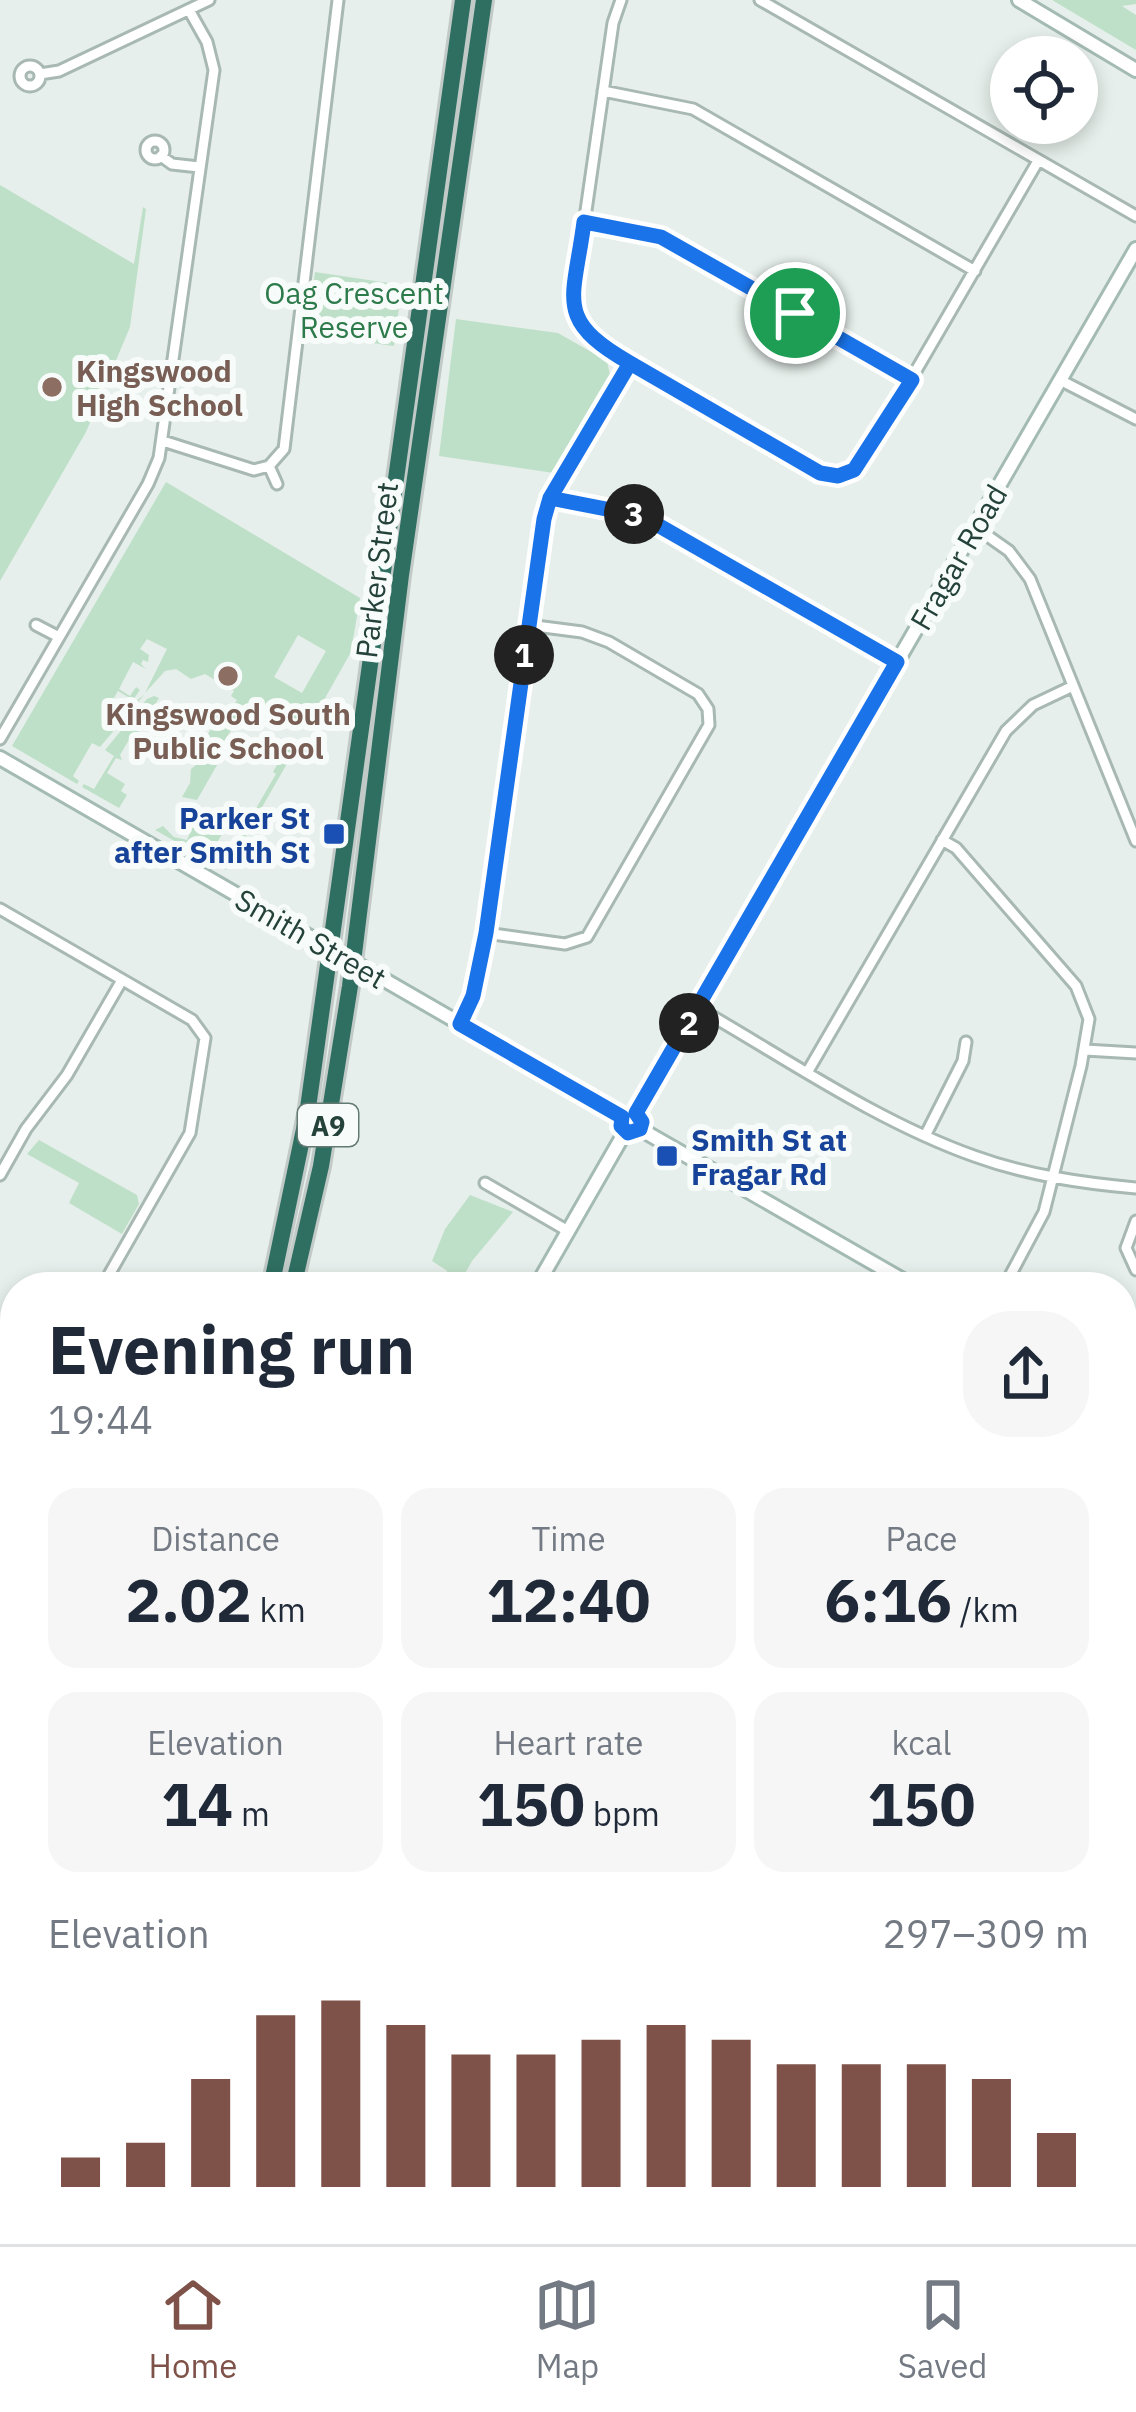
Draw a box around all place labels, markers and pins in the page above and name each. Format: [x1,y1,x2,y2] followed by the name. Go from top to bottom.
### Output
[744,262,846,364] pin
[76,351,243,424] place label: Kingswood High School
[39,374,65,400] marker: Kingswood High School
[604,484,664,544] pin: 3
[494,625,554,685] pin: 1
[215,663,241,689] marker: Kingswood South Public School
[105,694,351,767] place label: Kingswood South Public School
[114,798,310,871] place label: Parker St after Smith St
[321,821,347,847] marker: Parker St after Smith St
[659,993,719,1053] pin: 2
[691,1120,847,1193] place label: Smith St at Fragar Rd
[654,1143,680,1169] marker: Smith St at Fragar Rd

